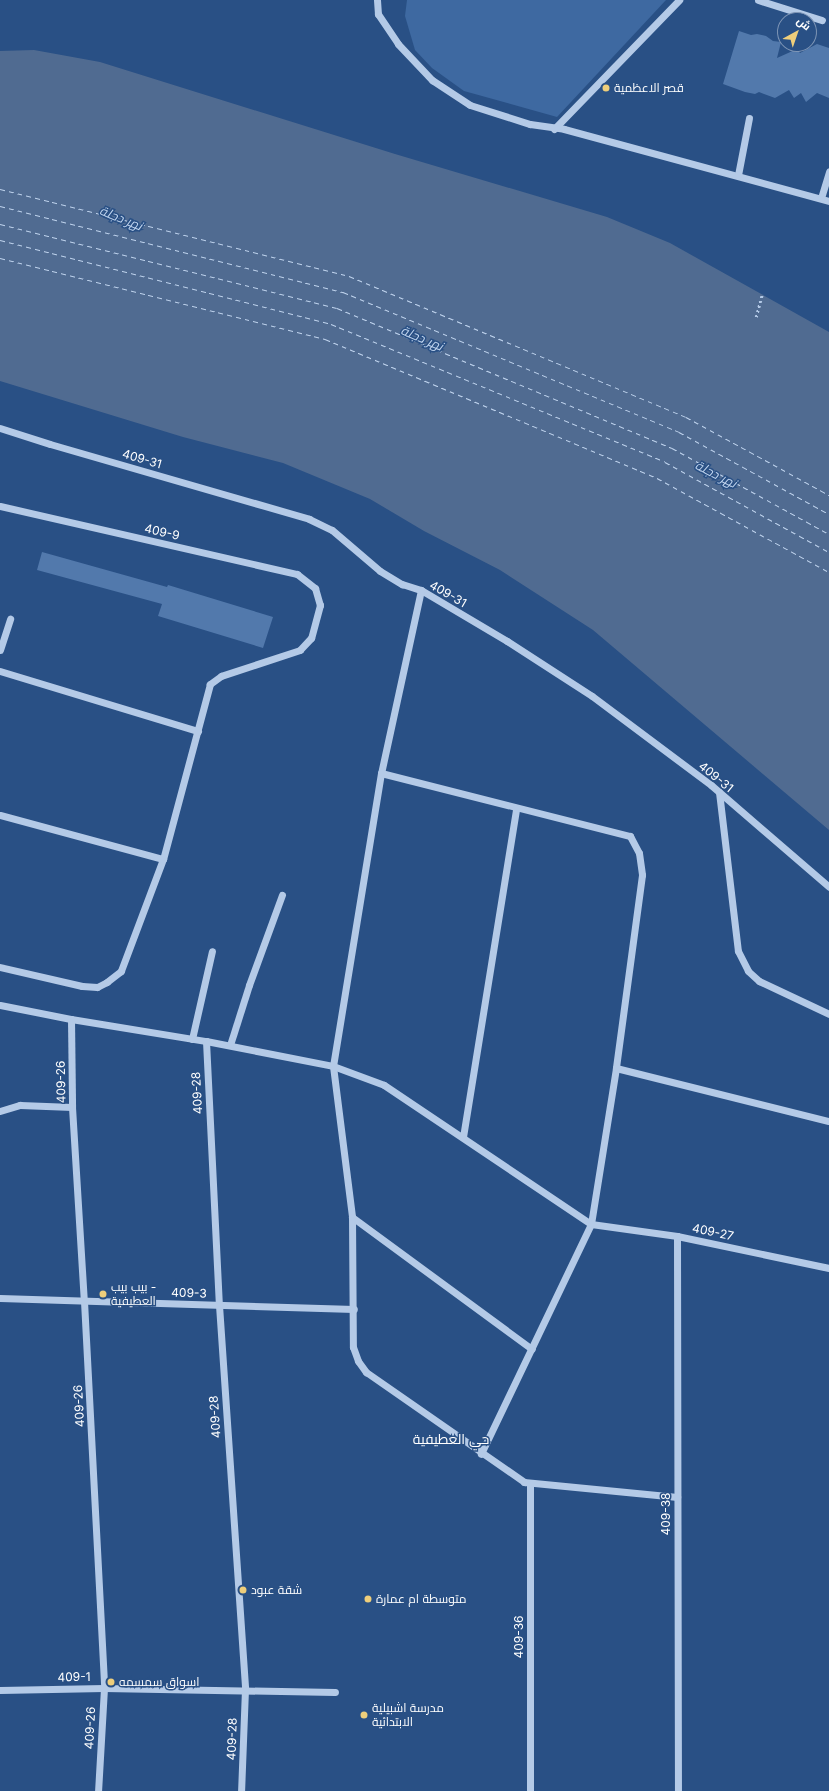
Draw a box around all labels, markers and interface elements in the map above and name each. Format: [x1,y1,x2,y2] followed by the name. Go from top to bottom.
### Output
[777,12,817,52] north arrow
[794,14,814,33] text: ش
[614,81,684,95] place label: قصر الاعظمية
[601,83,611,93] marker: قصر الاعظمية
[97,202,145,234] water label: نهر دجلة
[398,322,446,354] water label: نهر دجلة
[121,447,163,471] street label: 409-31
[693,457,739,491] water label: نهر دجلة
[143,521,181,543] street label: 409-9
[427,578,469,610] street label: 409-31
[696,759,736,795] street label: 409-31
[53,1061,69,1103] street label: 409-26
[189,1071,205,1115] street label: 409-28
[691,1221,735,1243] street label: 409-27
[111,1280,156,1308] place label: بيب بيب - العطيفية
[171,1285,207,1301] street label: 409-3
[98,1289,108,1299] marker: بيب بيب - العطيفية
[71,1384,87,1428] street label: 409-26
[206,1395,224,1439] street label: 409-28
[413,1431,489,1447] district label: حي العطيفية
[659,1493,673,1535] street label: 409-38
[251,1583,302,1597] place label: شقة عبود
[238,1585,248,1595] marker: شقة عبود
[376,1592,466,1606] place label: متوسطة ام عمارة
[363,1594,373,1604] marker: متوسطة ام عمارة
[512,1615,526,1659] street label: 409-36
[57,1670,91,1684] street label: 409-1
[119,1675,199,1689] place label: اسواق سمسمه
[106,1677,116,1687] marker: اسواق سمسمه
[372,1701,444,1729] place label: مدرسة اشبيلية الابتدائية
[82,1706,98,1750] street label: 409-26
[359,1710,369,1720] marker: مدرسة اشبيلية الابتدائية
[224,1717,240,1761] street label: 409-28

